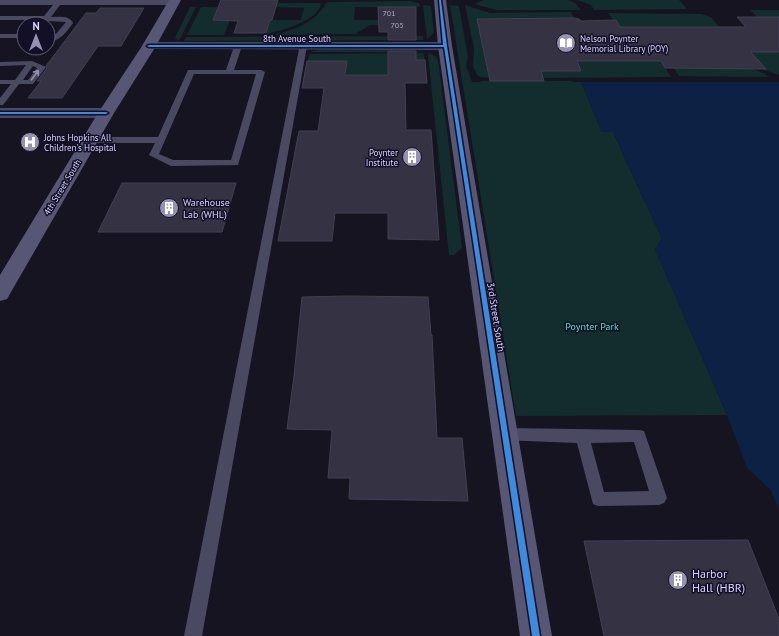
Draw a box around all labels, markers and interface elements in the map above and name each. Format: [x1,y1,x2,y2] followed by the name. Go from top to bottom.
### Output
[382,8,396,18] house number: 701
[16,16,56,56] north arrow
[32,19,40,33] text: N
[390,20,404,30] house number: 705
[555,32,577,54] library icon: Nelson Poynter Memorial Library (POY)
[263,33,331,44] street label: 8th Avenue South
[580,33,668,55] place label: Nelson Poynter Memorial Library (POY)
[31,70,40,81] one-way arrow
[19,131,41,153] hospital icon: Johns Hopkins All Children's Hospital
[43,132,117,153] place label: Johns Hopkins All Children's Hospital
[401,146,423,168] building icon: Poynter Institute
[366,147,398,168] place label: Poynter Institute
[41,157,83,217] street label: 4th Street South
[183,196,230,221] place label: Warehouse Lab (WHL)
[158,197,180,219] building icon: Warehouse Lab (WHL)
[484,281,508,353] street label: 3rd Street South
[565,320,619,333] park label: Poynter Park
[692,566,745,595] place label: Harbor Hall (HBR)
[667,569,689,591] building icon: Harbor Hall (HBR)

